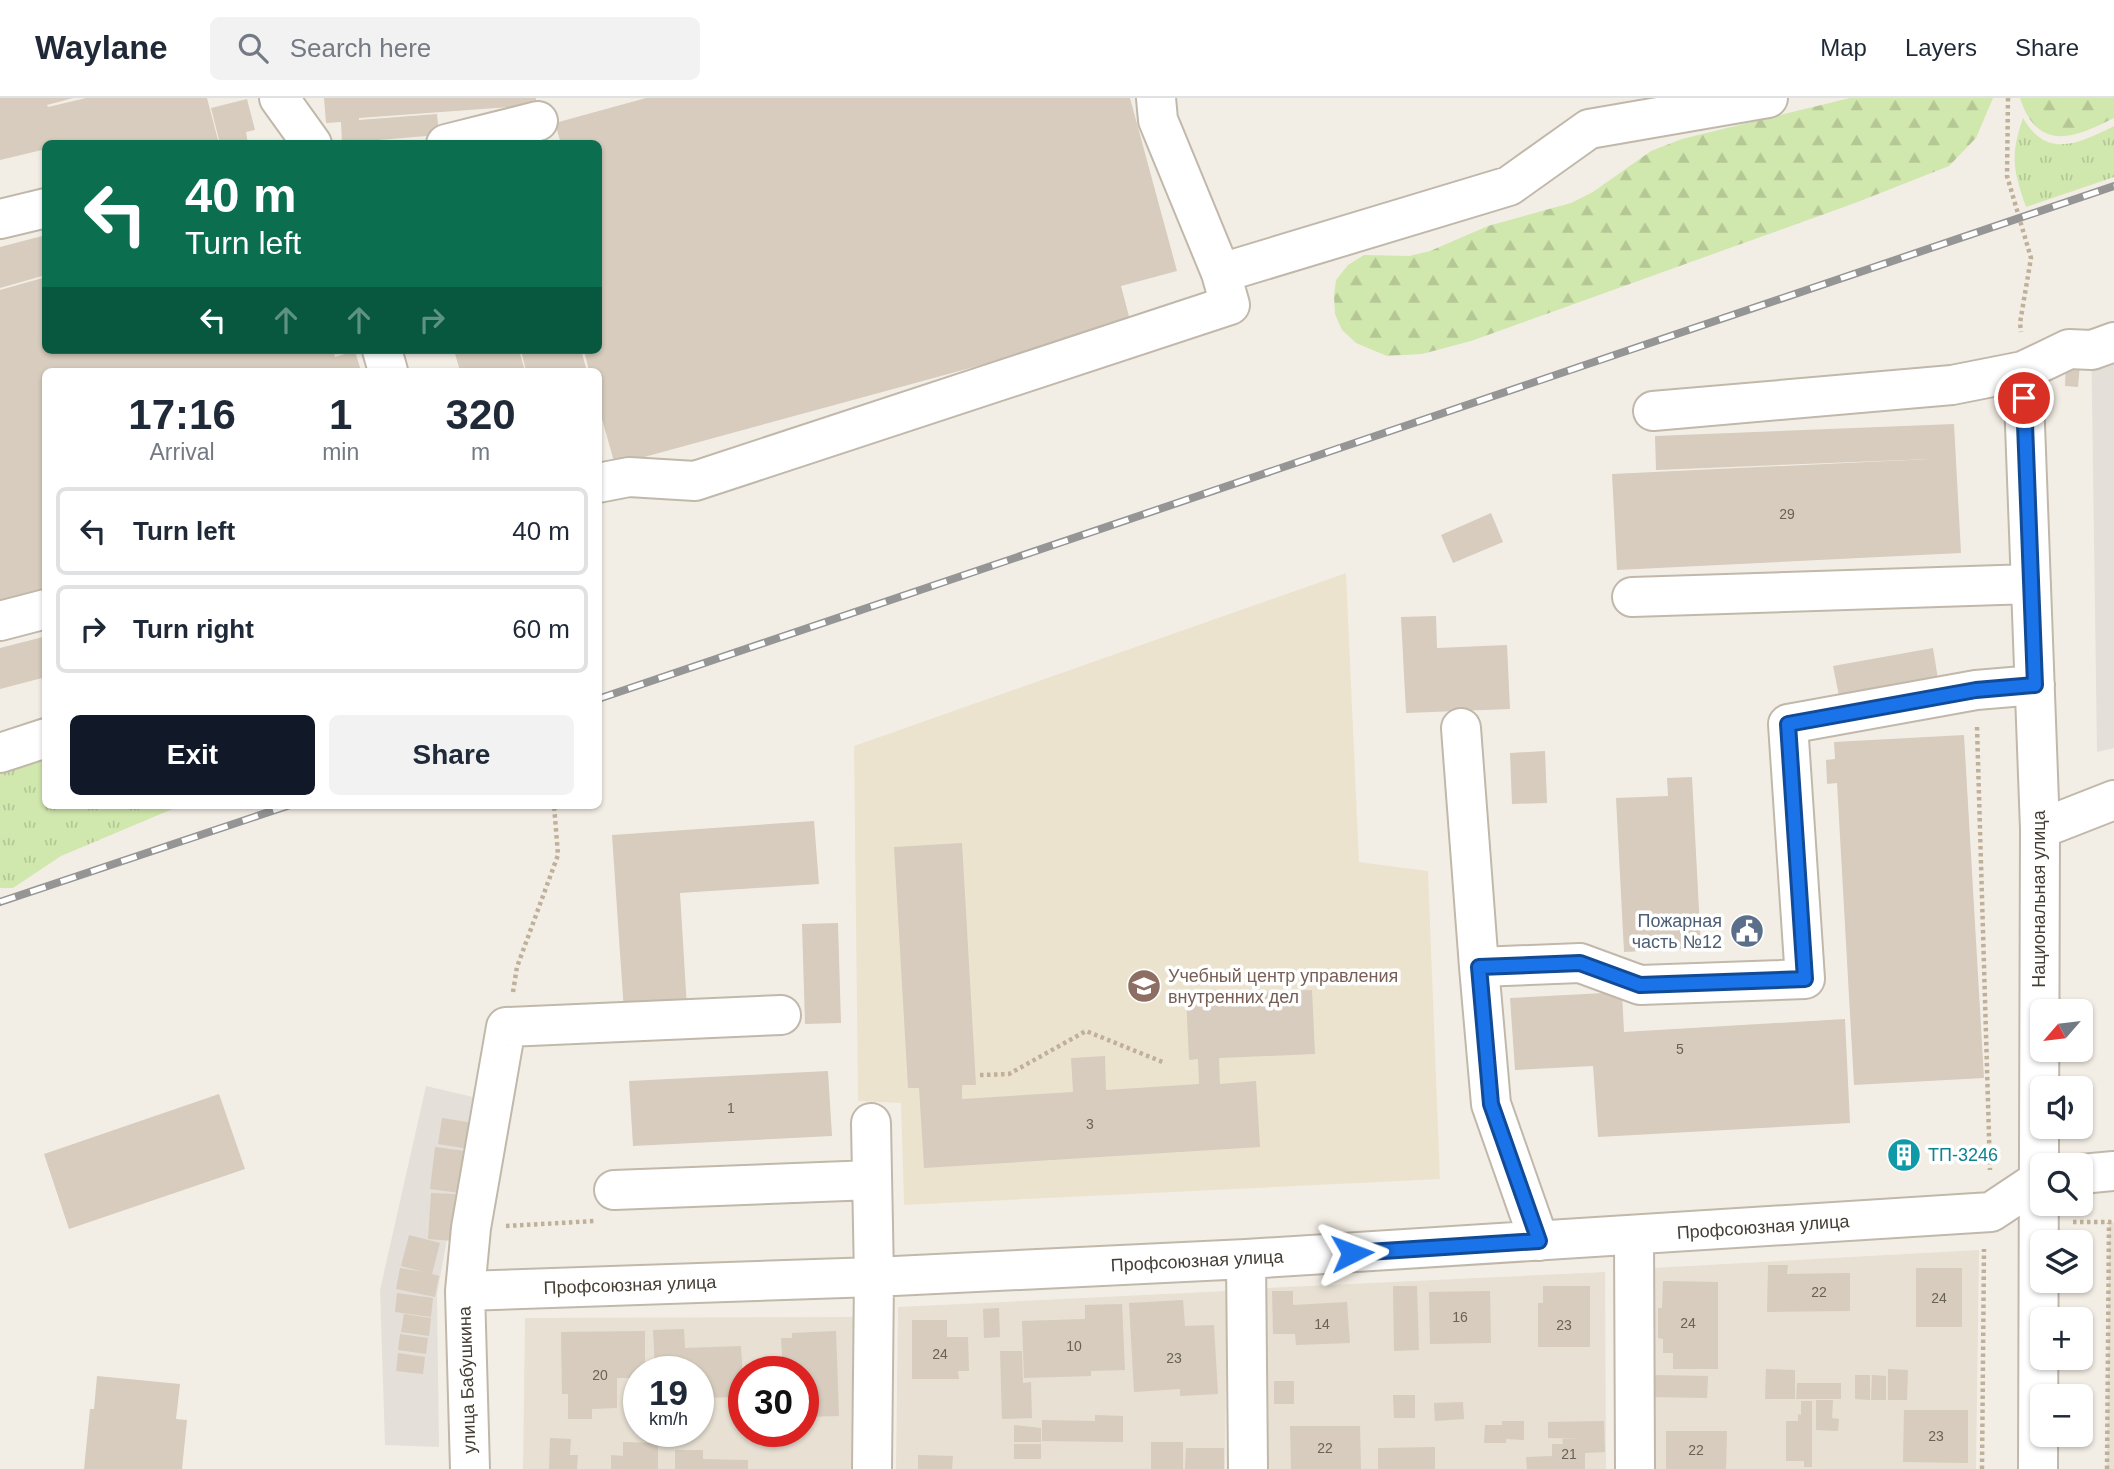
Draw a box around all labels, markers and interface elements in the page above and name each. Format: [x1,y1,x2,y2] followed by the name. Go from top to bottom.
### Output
[210,17,700,80] search box
[35,29,168,66] text: Waylane
[234,29,272,67] icon: search
[290,33,431,63] text: Search here
[1820,34,1867,61] text: Map
[1905,34,1977,61] text: Layers
[2015,34,2079,61] text: Share
[70,168,161,259] icon: left
[185,168,297,222] text: 40 m
[185,225,301,261] text: Turn left
[194,301,232,339] icon: left
[267,301,305,339] icon: ahead
[340,301,378,339] icon: ahead
[413,301,451,339] icon: right
[1994,368,2054,428] pin
[2005,379,2043,417] icon: arrive
[128,391,236,438] text: 17:16
[329,391,352,438] text: 1
[446,391,516,438] text: 320
[149,439,215,465] text: Arrival
[322,439,359,465] text: min
[471,439,490,465] text: m
[1779,506,1795,522] house number: 29
[74,512,112,550] icon: left
[133,516,235,546] text: Turn left
[512,516,570,546] text: 40 m
[74,610,112,648] icon: right
[133,614,254,644] text: Turn right
[512,614,570,644] text: 60 m
[70,715,315,795] button: Exit
[329,715,574,795] button: Share
[2029,809,2049,988] street label: Национальная улица
[1632,911,1722,952] place label: Пожарная часть №12
[1728,912,1766,950] public building icon: Пожарная часть №12
[1168,966,1398,1007] place label: Учебный центр управления внутренних дел
[1125,967,1163,1005] school or university icon: Учебный центр управления внутренних дел
[2030,999,2093,1062] north arrow
[2030,999,2093,1447] map controls
[1676,1041,1684,1057] house number: 5
[2030,1076,2093,1139] button: sound
[727,1100,735,1116] house number: 1
[1086,1116,1094,1132] house number: 3
[1885,1136,1923,1174] building icon: ТП-3246
[1928,1145,1998,1165] place label: ТП-3246
[2030,1153,2093,1216] button: search
[1676,1211,1851,1243] street label: Профсоюзная улица
[1315,1216,1389,1290] position arrow
[2030,1230,2093,1293] button: layers
[1110,1246,1285,1276] street label: Профсоюзная улица
[543,1272,718,1298] street label: Профсоюзная улица
[1811,1284,1827,1300] house number: 22
[1931,1290,1947,1306] house number: 24
[454,1305,480,1454] street label: улица Бабушкина
[2030,1307,2093,1370] button: +
[1452,1309,1468,1325] house number: 16
[1680,1315,1696,1331] house number: 24
[1314,1316,1330,1332] house number: 14
[1556,1317,1572,1333] house number: 23
[1066,1338,1082,1354] house number: 10
[932,1346,948,1362] house number: 24
[1166,1350,1182,1366] house number: 23
[728,1356,819,1447] speed limit sign: 30
[592,1367,608,1383] house number: 20
[649,1373,688,1412] text: 19
[2030,1384,2093,1447] button: −
[649,1409,688,1429] text: km/h
[1928,1428,1944,1444] house number: 23
[1317,1440,1333,1456] house number: 22
[1688,1442,1704,1458] house number: 22
[1561,1446,1577,1462] house number: 21

